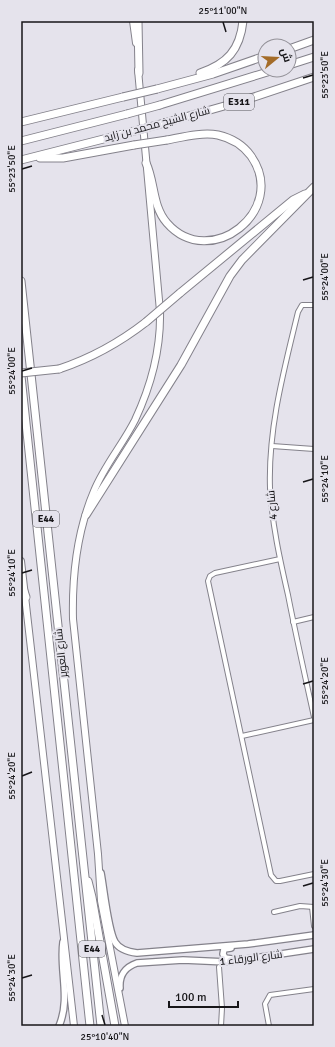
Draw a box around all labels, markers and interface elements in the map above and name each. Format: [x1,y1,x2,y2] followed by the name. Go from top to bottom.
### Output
[199,5,247,17] text: 25°11'00"N
[257,38,297,78] north arrow
[278,46,294,64] text: ش
[319,51,331,99] text: 55°23'50"E
[224,94,254,110] road number: E311
[103,104,212,145] street label: شارع الشيخ محمد بن زايد
[6,145,18,193] text: 55°23'50"E
[319,253,331,301] text: 55°24'00"E
[6,347,18,395] text: 55°24'00"E
[319,455,331,503] text: 55°24'10"E
[264,490,281,520] street label: شارع 4
[33,511,59,527] road number: E44
[6,549,18,597] text: 55°24'10"E
[52,628,71,679] street label: شارع العوير
[319,657,331,705] text: 55°24'20"E
[6,752,18,800] text: 55°24'20"E
[319,859,331,907] text: 55°24'30"E
[79,941,105,957] road number: E44
[219,948,283,969] street label: شارع الورقاء 1
[6,954,18,1002] text: 55°24'30"E
[169,983,238,1009] scale bar
[175,990,207,1005] text: 100 m
[81,1031,129,1043] text: 25°10'40"N

